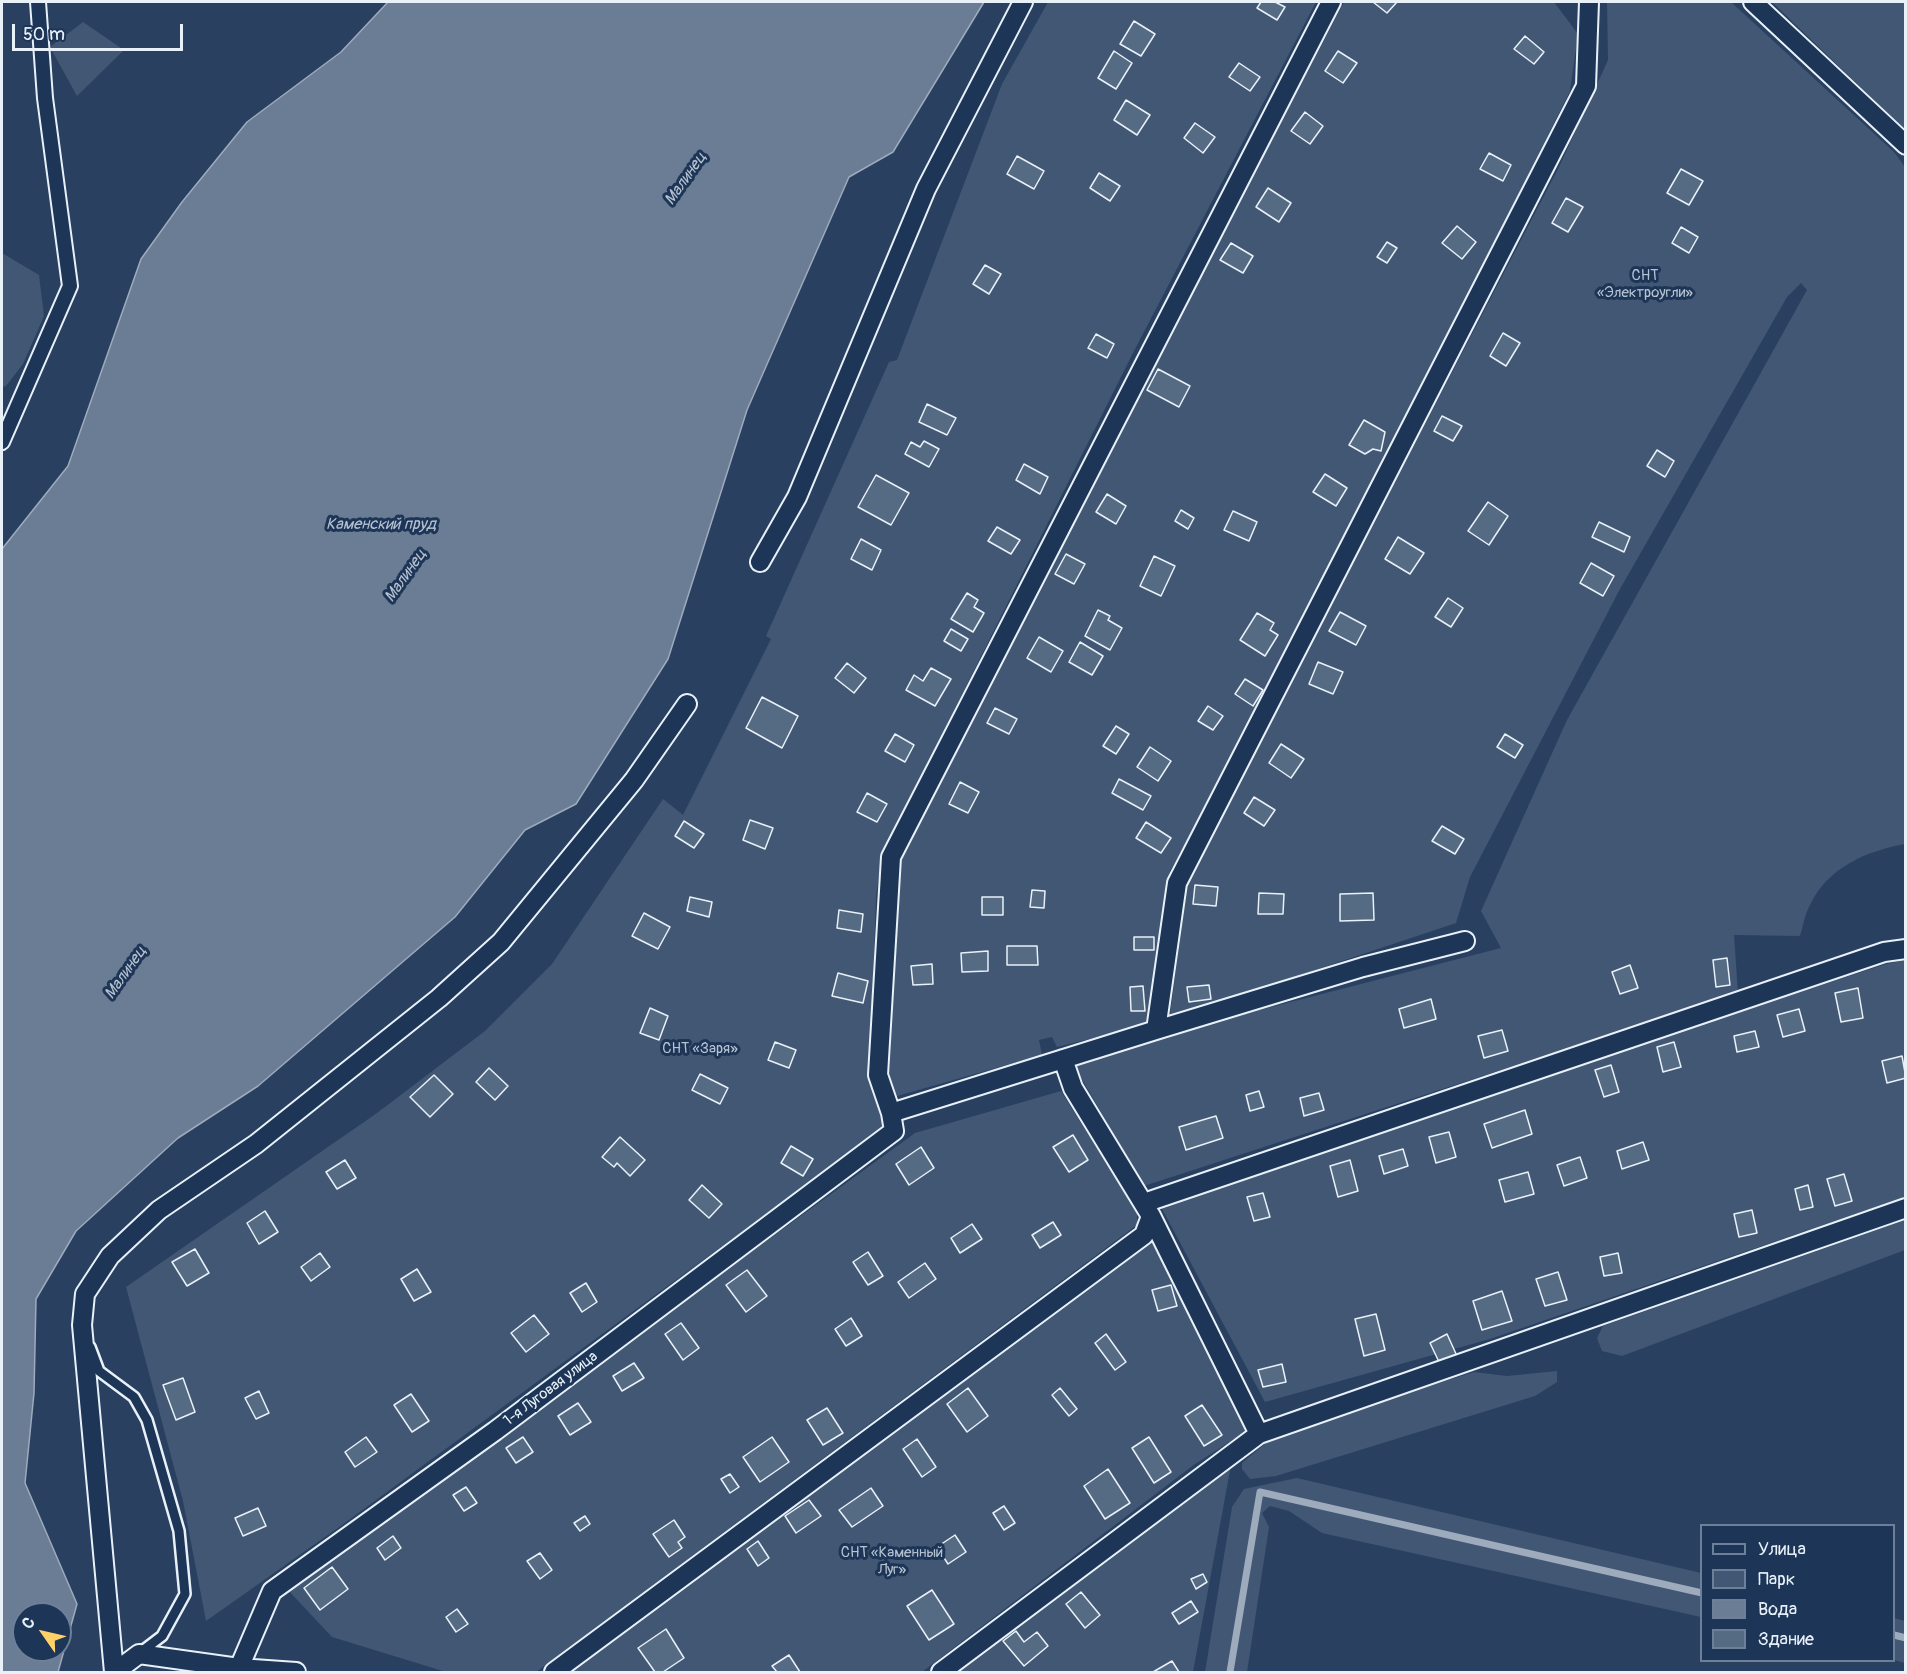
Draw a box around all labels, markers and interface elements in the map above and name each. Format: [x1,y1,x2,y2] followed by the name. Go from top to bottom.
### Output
[15,12,186,50] scale bar
[23,23,65,46] text: 50 m
[661,149,711,209] water label: Малинец
[1597,267,1693,302] park label: СНТ «Электроугли»
[326,515,436,535] water label: Каменский пруд
[381,546,431,606] water label: Малинец
[101,943,151,1003] water label: Малинец
[662,1040,738,1058] park label: СНТ «Заря»
[500,1348,602,1430] street label: 1-я Луговая улица
[1700,1524,1895,1662] legend
[1758,1538,1806,1561] text: Улица
[841,1544,943,1579] park label: СНТ «Каменный Луг»
[1758,1568,1795,1591] text: Парк
[1758,1598,1797,1621] text: Вода
[12,1602,72,1662] north arrow
[18,1613,40,1633] text: С
[1758,1628,1814,1651] text: Здание

